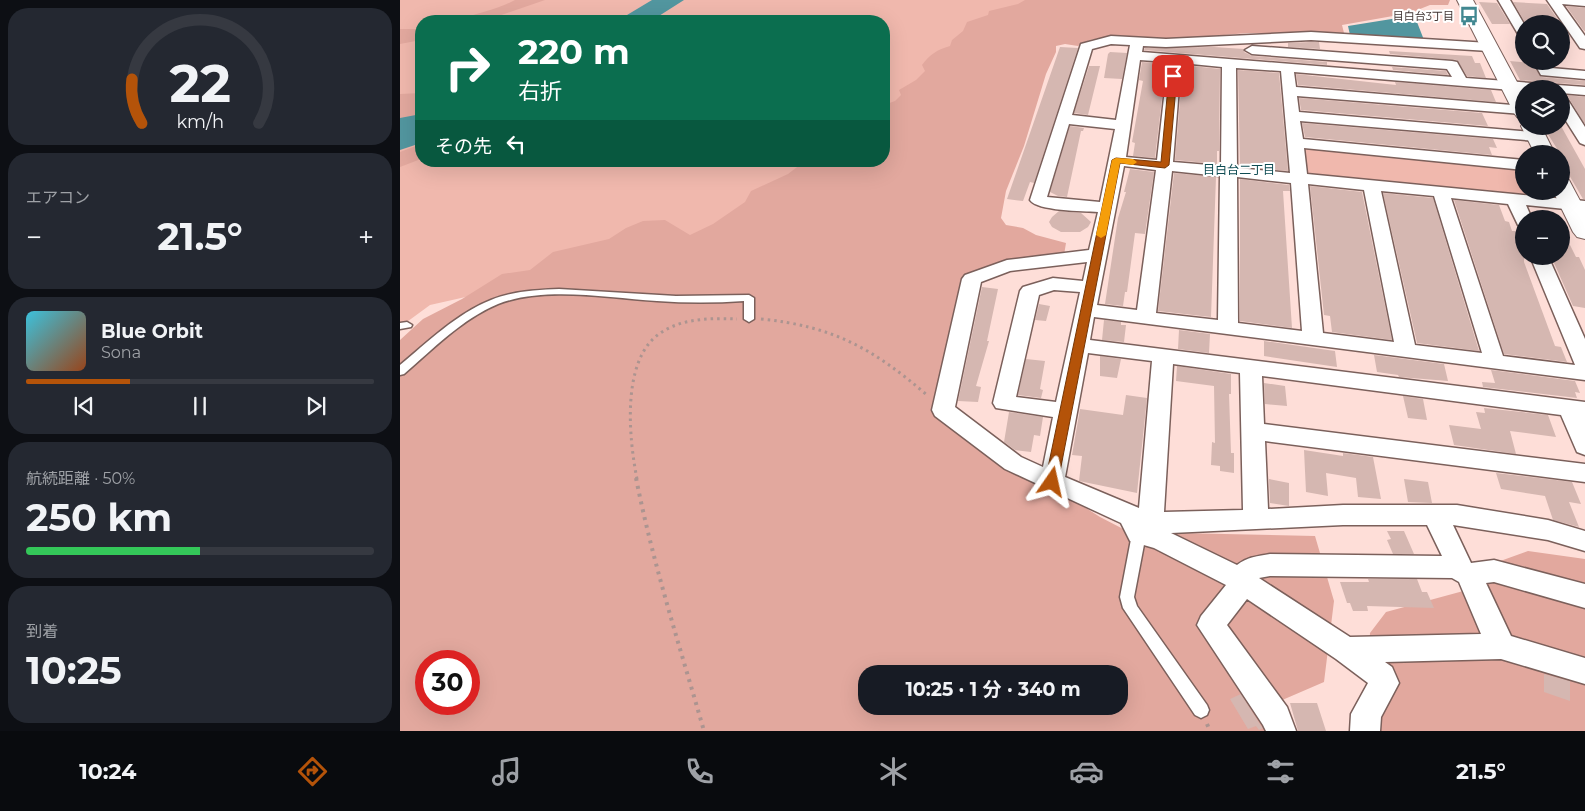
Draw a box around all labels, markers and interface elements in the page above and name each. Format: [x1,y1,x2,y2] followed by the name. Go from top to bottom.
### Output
[1458,5,1480,27] bus stop icon: 目白台3丁目
[1393,9,1454,23] place label: 目白台3丁目
[1515,15,1570,265] map controls
[1515,15,1570,70] button: search
[518,30,630,73] text: 220 m
[435,35,500,100] icon: right
[169,52,231,115] text: 22
[1152,55,1194,97] pin
[1159,62,1187,90] icon: arrive
[518,78,562,105] text: 右折
[1515,80,1570,135] button: layers
[176,111,224,132] text: km/h
[502,130,530,158] icon: left
[435,135,492,158] text: その先
[1515,145,1570,200] button: +
[1203,162,1275,177] district label: 目白台二丁目
[26,188,90,207] text: エアコン
[1515,210,1570,265] button: −
[157,213,243,260] text: 21.5°
[26,220,42,254] text: −
[358,220,374,254] text: +
[101,320,203,343] text: Blue Orbit
[101,343,141,362] text: Sona
[70,392,98,420] icon: previous
[186,392,214,420] icon: pause
[302,392,330,420] icon: next
[1025,455,1077,507] position arrow
[26,469,135,488] text: 航続距離 · 50%
[26,494,172,541] text: 250 km
[26,622,58,641] text: 到着
[26,647,122,694] text: 10:25
[415,650,480,715] speed limit sign: 30
[905,678,1081,701] text: 10:25 · 1 分 · 340 m
[295,754,330,789] icon: directions
[489,754,524,789] icon: music
[682,754,717,789] icon: phone
[876,754,911,789] icon: climate
[1069,754,1104,789] icon: car
[1263,754,1298,789] icon: filters
[79,758,137,785] text: 10:24
[1456,758,1506,785] text: 21.5°

